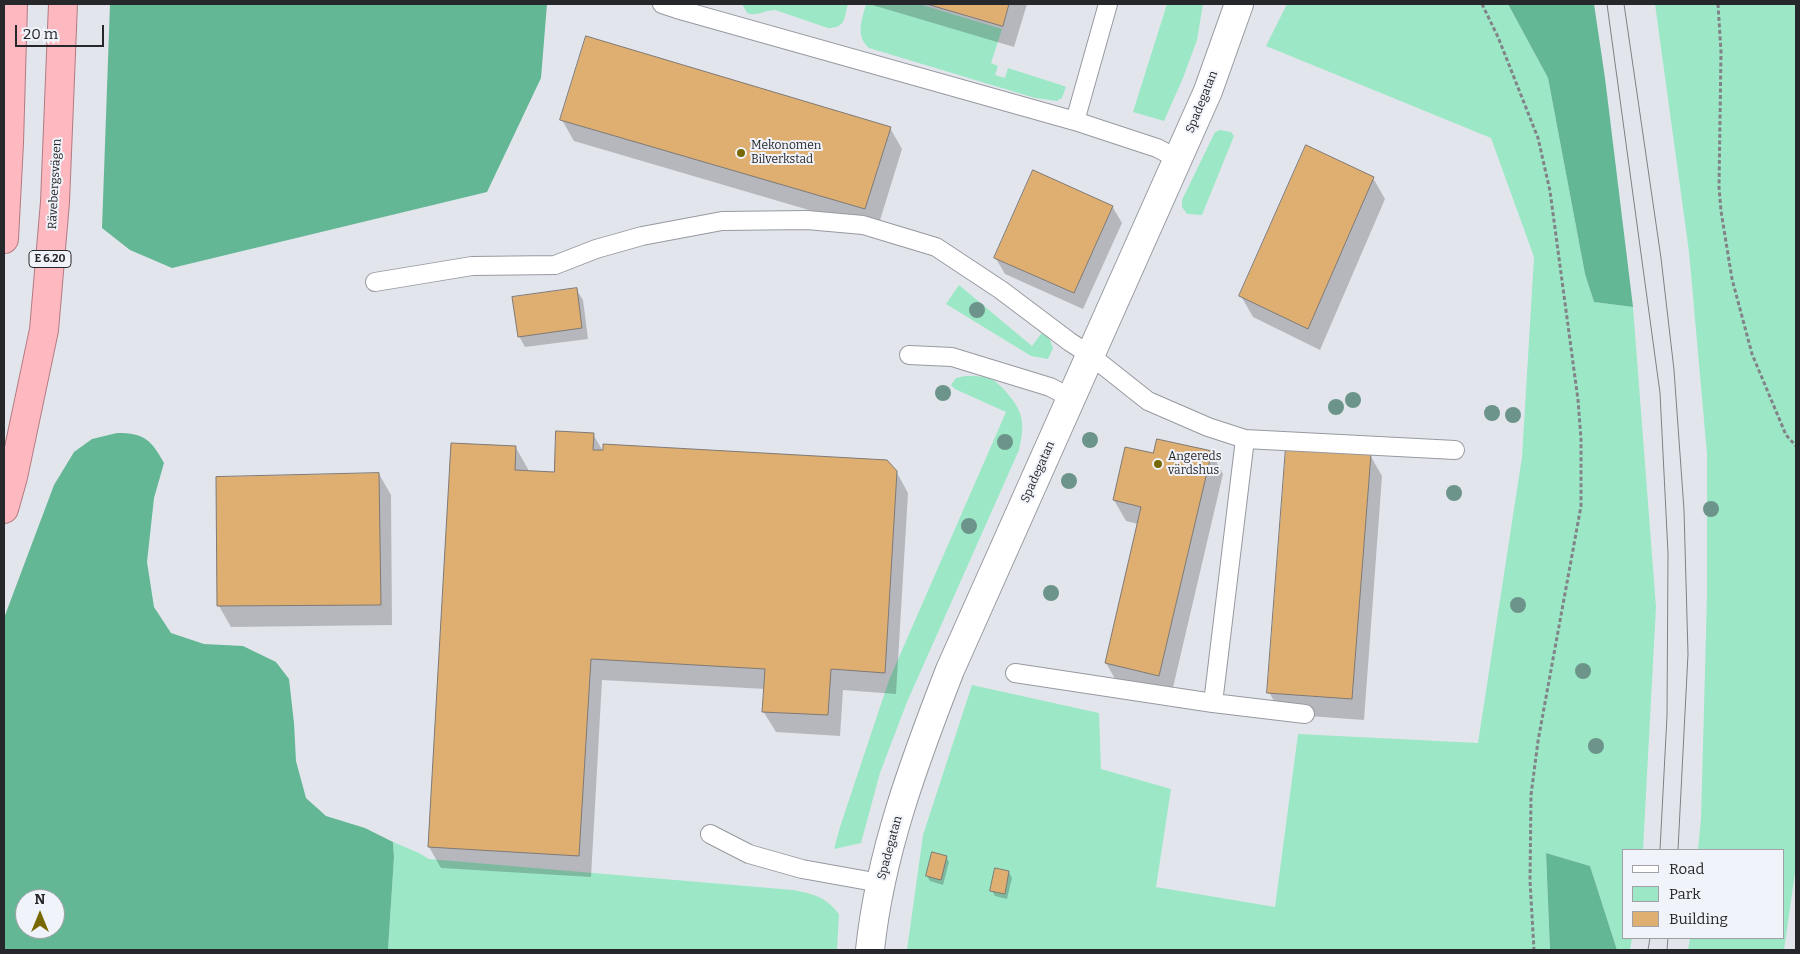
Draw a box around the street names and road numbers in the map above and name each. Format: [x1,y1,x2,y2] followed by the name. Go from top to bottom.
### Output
[1183,69,1221,135] street label: Spadegatan
[45,138,65,230] street label: Rävebergsvägen
[29,250,71,268] road number: E 6.20
[1018,439,1058,505] street label: Spadegatan
[875,814,905,882] street label: Spadegatan

